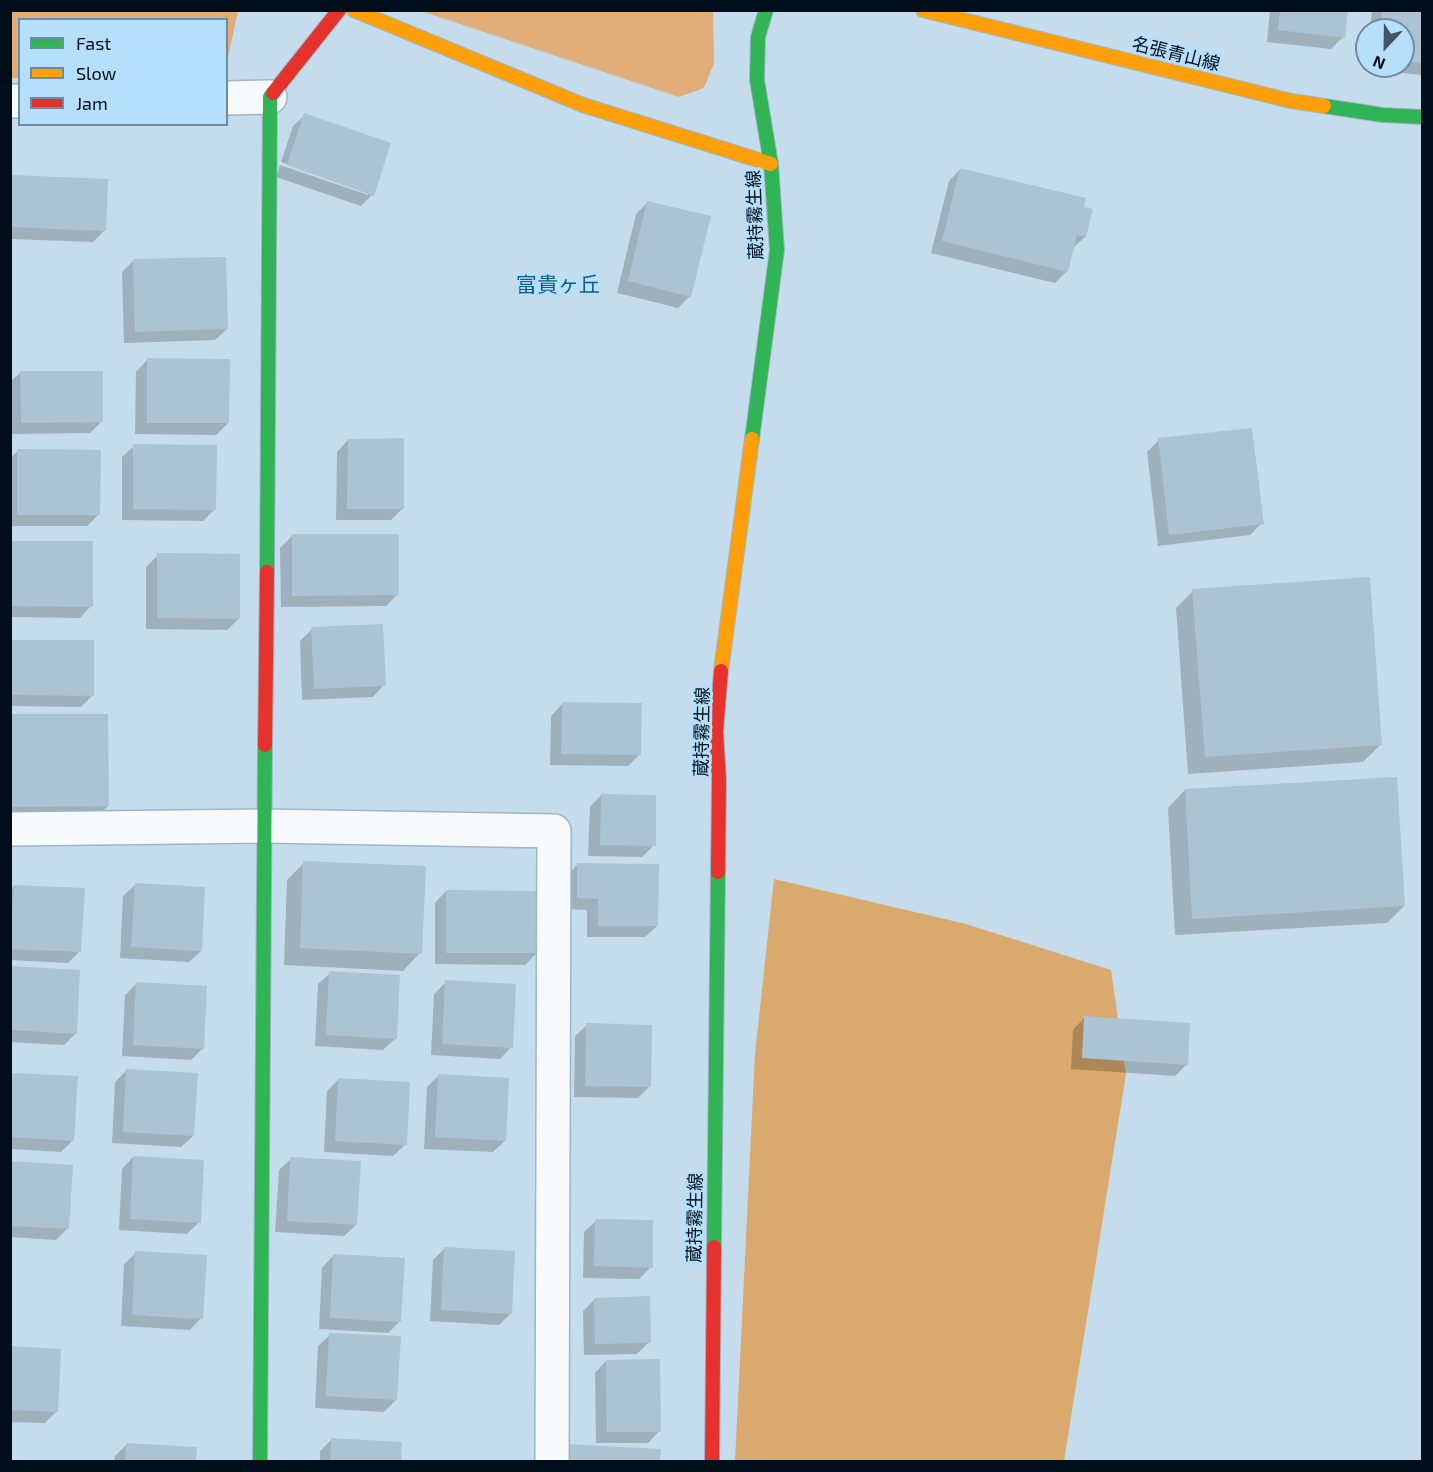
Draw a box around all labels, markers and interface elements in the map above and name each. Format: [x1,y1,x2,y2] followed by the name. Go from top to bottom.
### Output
[18,18,228,126] legend
[1355,18,1415,78] north arrow
[76,32,111,54] text: Fast
[1130,33,1222,75] street label: 名張青山線
[1370,52,1388,74] text: N
[76,62,116,84] text: Slow
[76,92,108,114] text: Jam
[743,170,767,260] street label: 蔵持霧生線
[516,272,600,298] district label: 富貴ヶ丘
[690,687,714,777] street label: 蔵持霧生線
[683,1173,707,1263] street label: 蔵持霧生線

